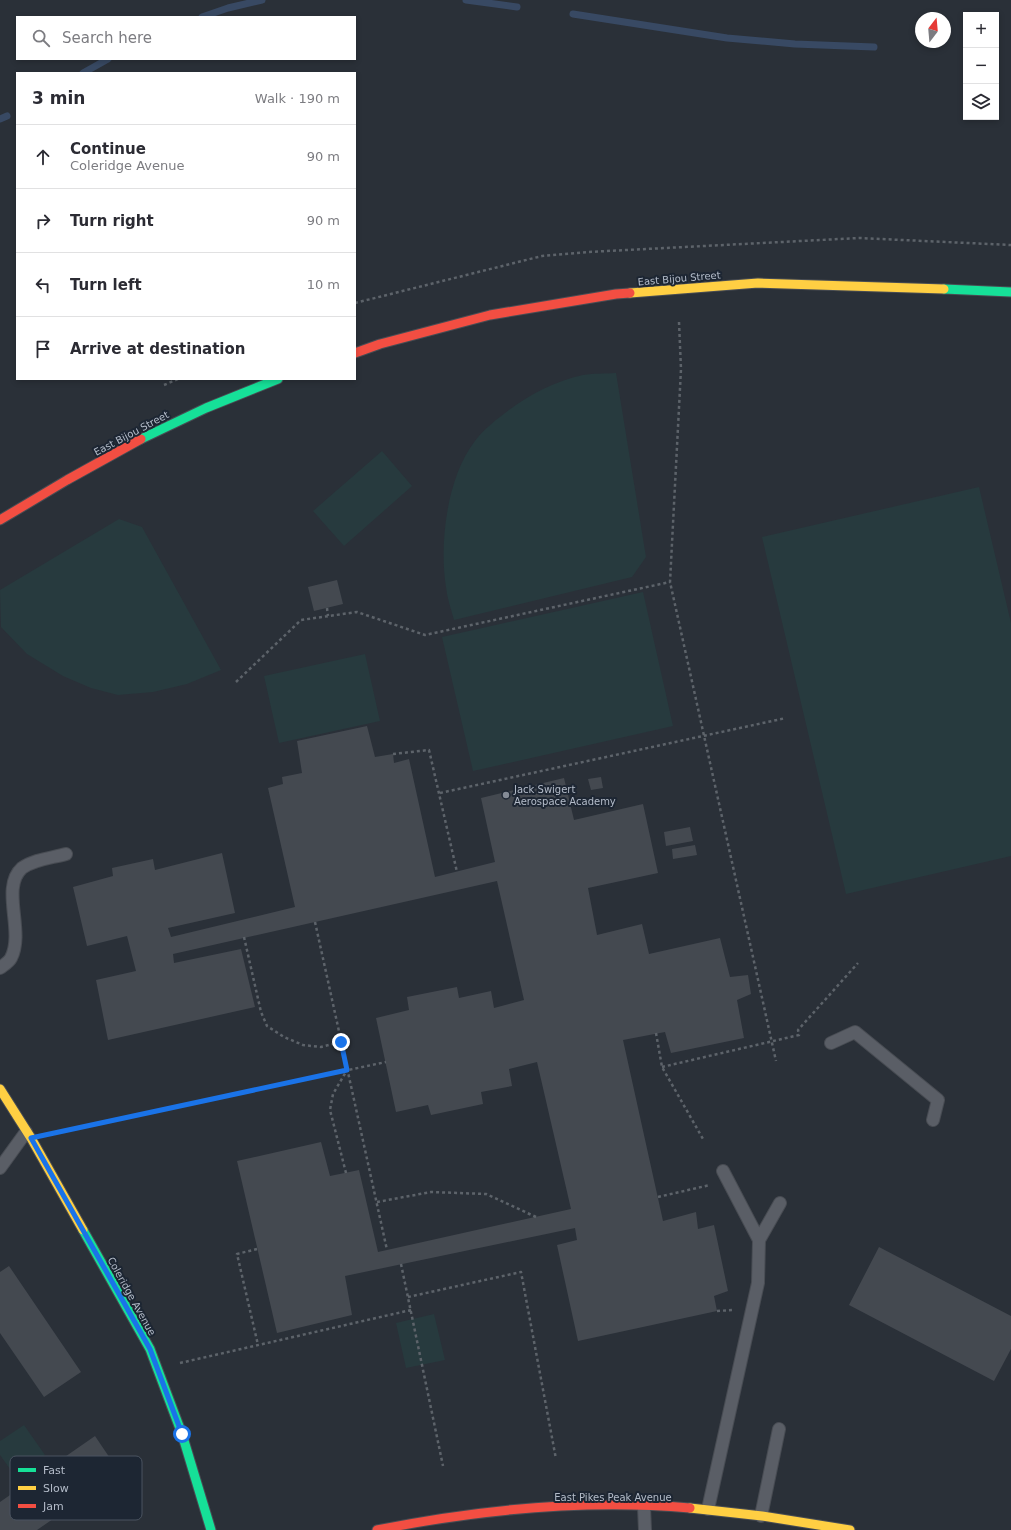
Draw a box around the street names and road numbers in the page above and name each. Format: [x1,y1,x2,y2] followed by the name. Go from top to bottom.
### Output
[637,269,721,288] street label: East Bijou Street
[92,409,171,458] street label: East Bijou Street
[105,1255,158,1337] street label: Coleridge Avenue
[554,1492,672,1503] street label: East Pikes Peak Avenue

